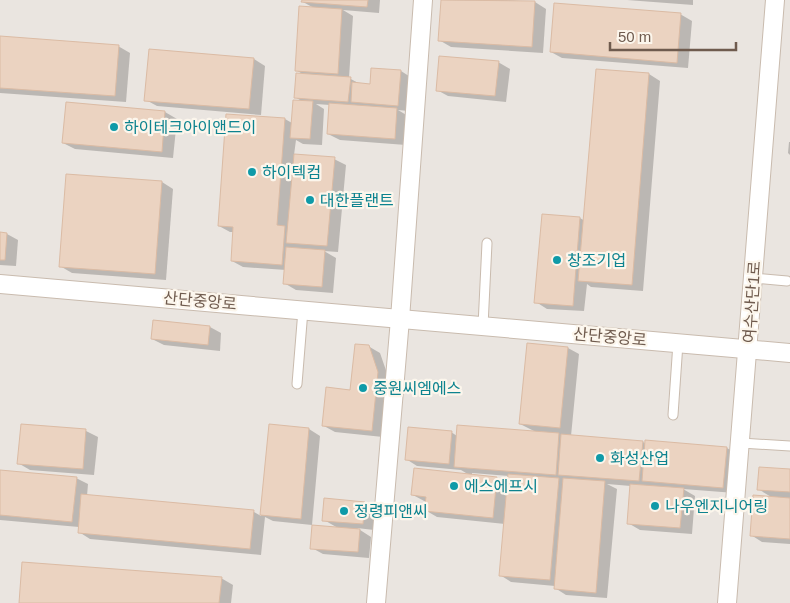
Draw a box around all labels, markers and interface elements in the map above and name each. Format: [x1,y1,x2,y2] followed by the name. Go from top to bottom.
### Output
[610,20,736,52] scale bar
[618,28,651,45] text: 50 m
[124,119,256,136] place label: 하이테크아이앤드이
[108,121,120,133] marker: 하이테크아이앤드이
[262,164,321,181] place label: 하이텍컴
[246,166,258,178] marker: 하이텍컴
[320,192,394,209] place label: 대한플랜트
[304,194,316,206] marker: 대한플랜트
[567,252,626,269] place label: 창조기업
[551,254,563,266] marker: 창조기업
[741,260,763,344] street label: 여수산단1로
[163,289,238,313] street label: 산단중앙로
[573,325,648,349] street label: 산단중앙로
[373,380,461,397] place label: 중원씨엠에스
[357,382,369,394] marker: 중원씨엠에스
[610,450,669,467] place label: 화성산업
[594,452,606,464] marker: 화성산업
[464,478,538,495] place label: 에스에프시
[448,480,460,492] marker: 에스에프시
[665,498,768,515] place label: 나우엔지니어링
[649,500,661,512] marker: 나우엔지니어링
[354,503,428,520] place label: 정령피앤씨
[338,505,350,517] marker: 정령피앤씨

